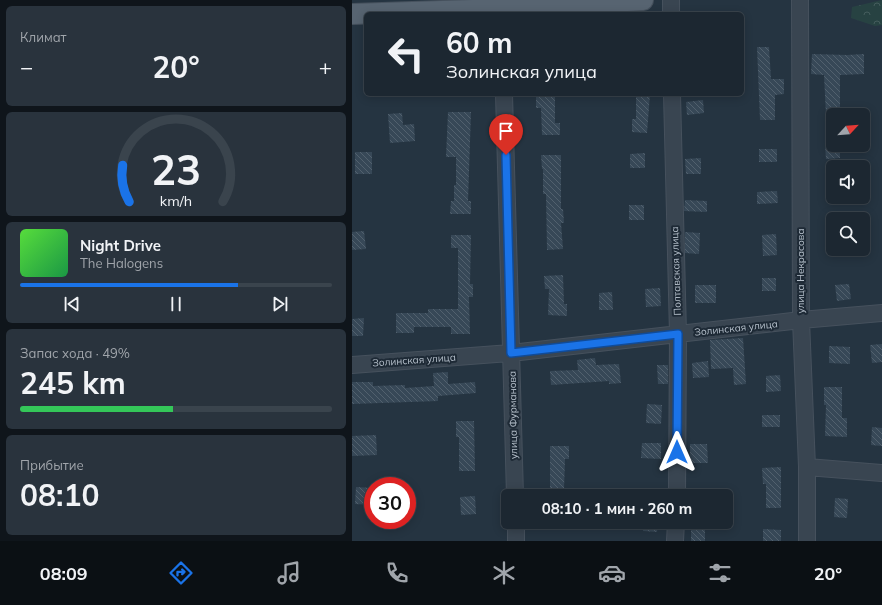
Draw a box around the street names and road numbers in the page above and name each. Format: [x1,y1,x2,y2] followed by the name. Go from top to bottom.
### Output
[668,226,684,316] street label: Полтавская улица
[794,228,807,314] street label: улица Некрасова
[694,317,778,339] street label: Золинская улица
[372,351,456,369] street label: Золинская улица
[506,371,520,459] street label: улица Фурманова

